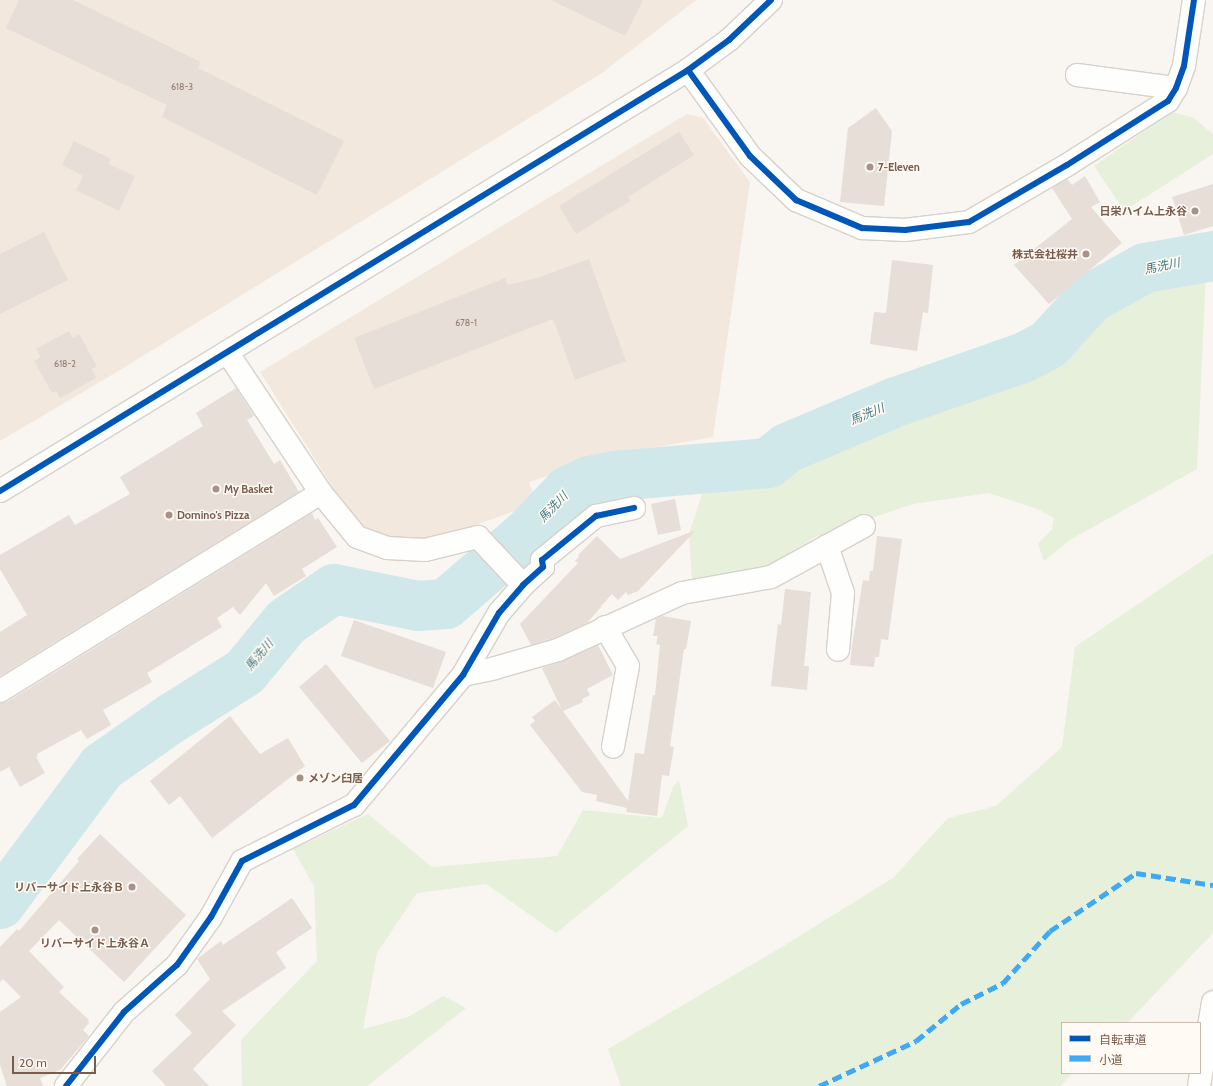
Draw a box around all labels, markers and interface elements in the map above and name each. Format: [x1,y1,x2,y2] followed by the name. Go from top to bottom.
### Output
[171,82,193,92] house number: 618-3
[878,160,920,174] place label: 7-Eleven
[865,162,875,172] marker: 7-Eleven
[1099,204,1187,218] place label: 日栄ハイム上永谷
[1190,206,1200,216] marker: 日栄ハイム上永谷
[1012,247,1078,261] place label: 株式会社桜井
[1081,249,1091,259] marker: 株式会社桜井
[1143,255,1181,277] water label: 馬洗川
[455,318,477,328] house number: 678-1
[54,359,76,369] house number: 618-2
[848,400,886,428] water label: 馬洗川
[224,482,273,496] place label: My Basket
[211,484,221,494] marker: My Basket
[535,489,571,525] water label: 馬洗川
[177,508,249,522] place label: Domino's Pizza
[164,510,174,520] marker: Domino's Pizza
[242,637,276,673] water label: 馬洗川
[308,771,363,785] place label: メゾン臼居
[295,773,305,783] marker: メゾン臼居
[14,880,124,894] place label: リバーサイド上永谷Ｂ
[127,882,137,892] marker: リバーサイド上永谷Ｂ
[90,925,100,935] marker: リバーサイド上永谷Ａ
[40,936,150,950] place label: リバーサイド上永谷Ａ
[1061,1022,1201,1074] legend
[1099,1032,1147,1047] text: 自転車道
[14,1048,98,1074] scale bar
[1099,1052,1123,1067] text: 小道
[19,1055,47,1070] text: 20 m

